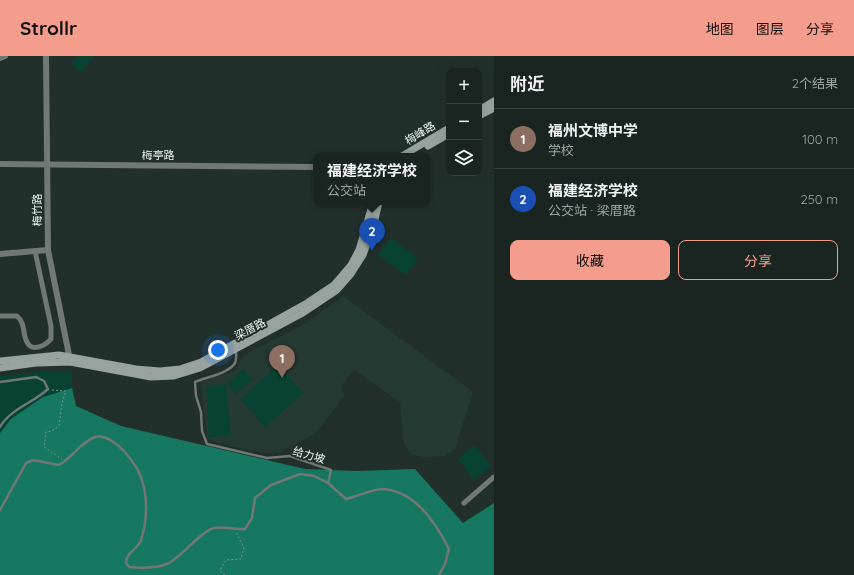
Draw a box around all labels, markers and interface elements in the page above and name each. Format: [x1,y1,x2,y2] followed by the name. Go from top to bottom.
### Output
[20,16,77,40] text: Strollr
[706,20,734,38] text: 地图
[756,20,784,38] text: 图层
[806,20,834,38] text: 分享
[446,68,482,176] map controls
[446,68,482,104] button: +
[510,73,544,94] text: 附近
[792,75,838,91] text: 2个结果
[446,104,482,140] button: −
[402,119,438,147] street label: 梅峰路
[548,121,638,140] text: 福州文博中学
[520,131,526,147] text: 1
[802,131,838,147] text: 100 m
[446,140,482,176] button: layers
[548,142,574,158] text: 学校
[142,148,175,162] street label: 梅亭路
[313,153,431,205] popup
[327,161,417,180] text: 福建经济学校
[548,181,638,200] text: 福建经济学校
[327,182,366,198] text: 公交站
[519,191,527,207] text: 2
[801,191,838,207] text: 250 m
[30,194,44,227] street label: 梅竹路
[548,202,636,218] text: 公交站 · 梁厝路
[359,218,385,251] pin: 2
[510,240,670,280] button: 收藏
[678,240,838,280] button: 分享
[232,315,268,343] street label: 梁厝路
[208,340,228,360] your location
[269,345,295,378] pin: 1
[291,444,327,466] street label: 给力坡

